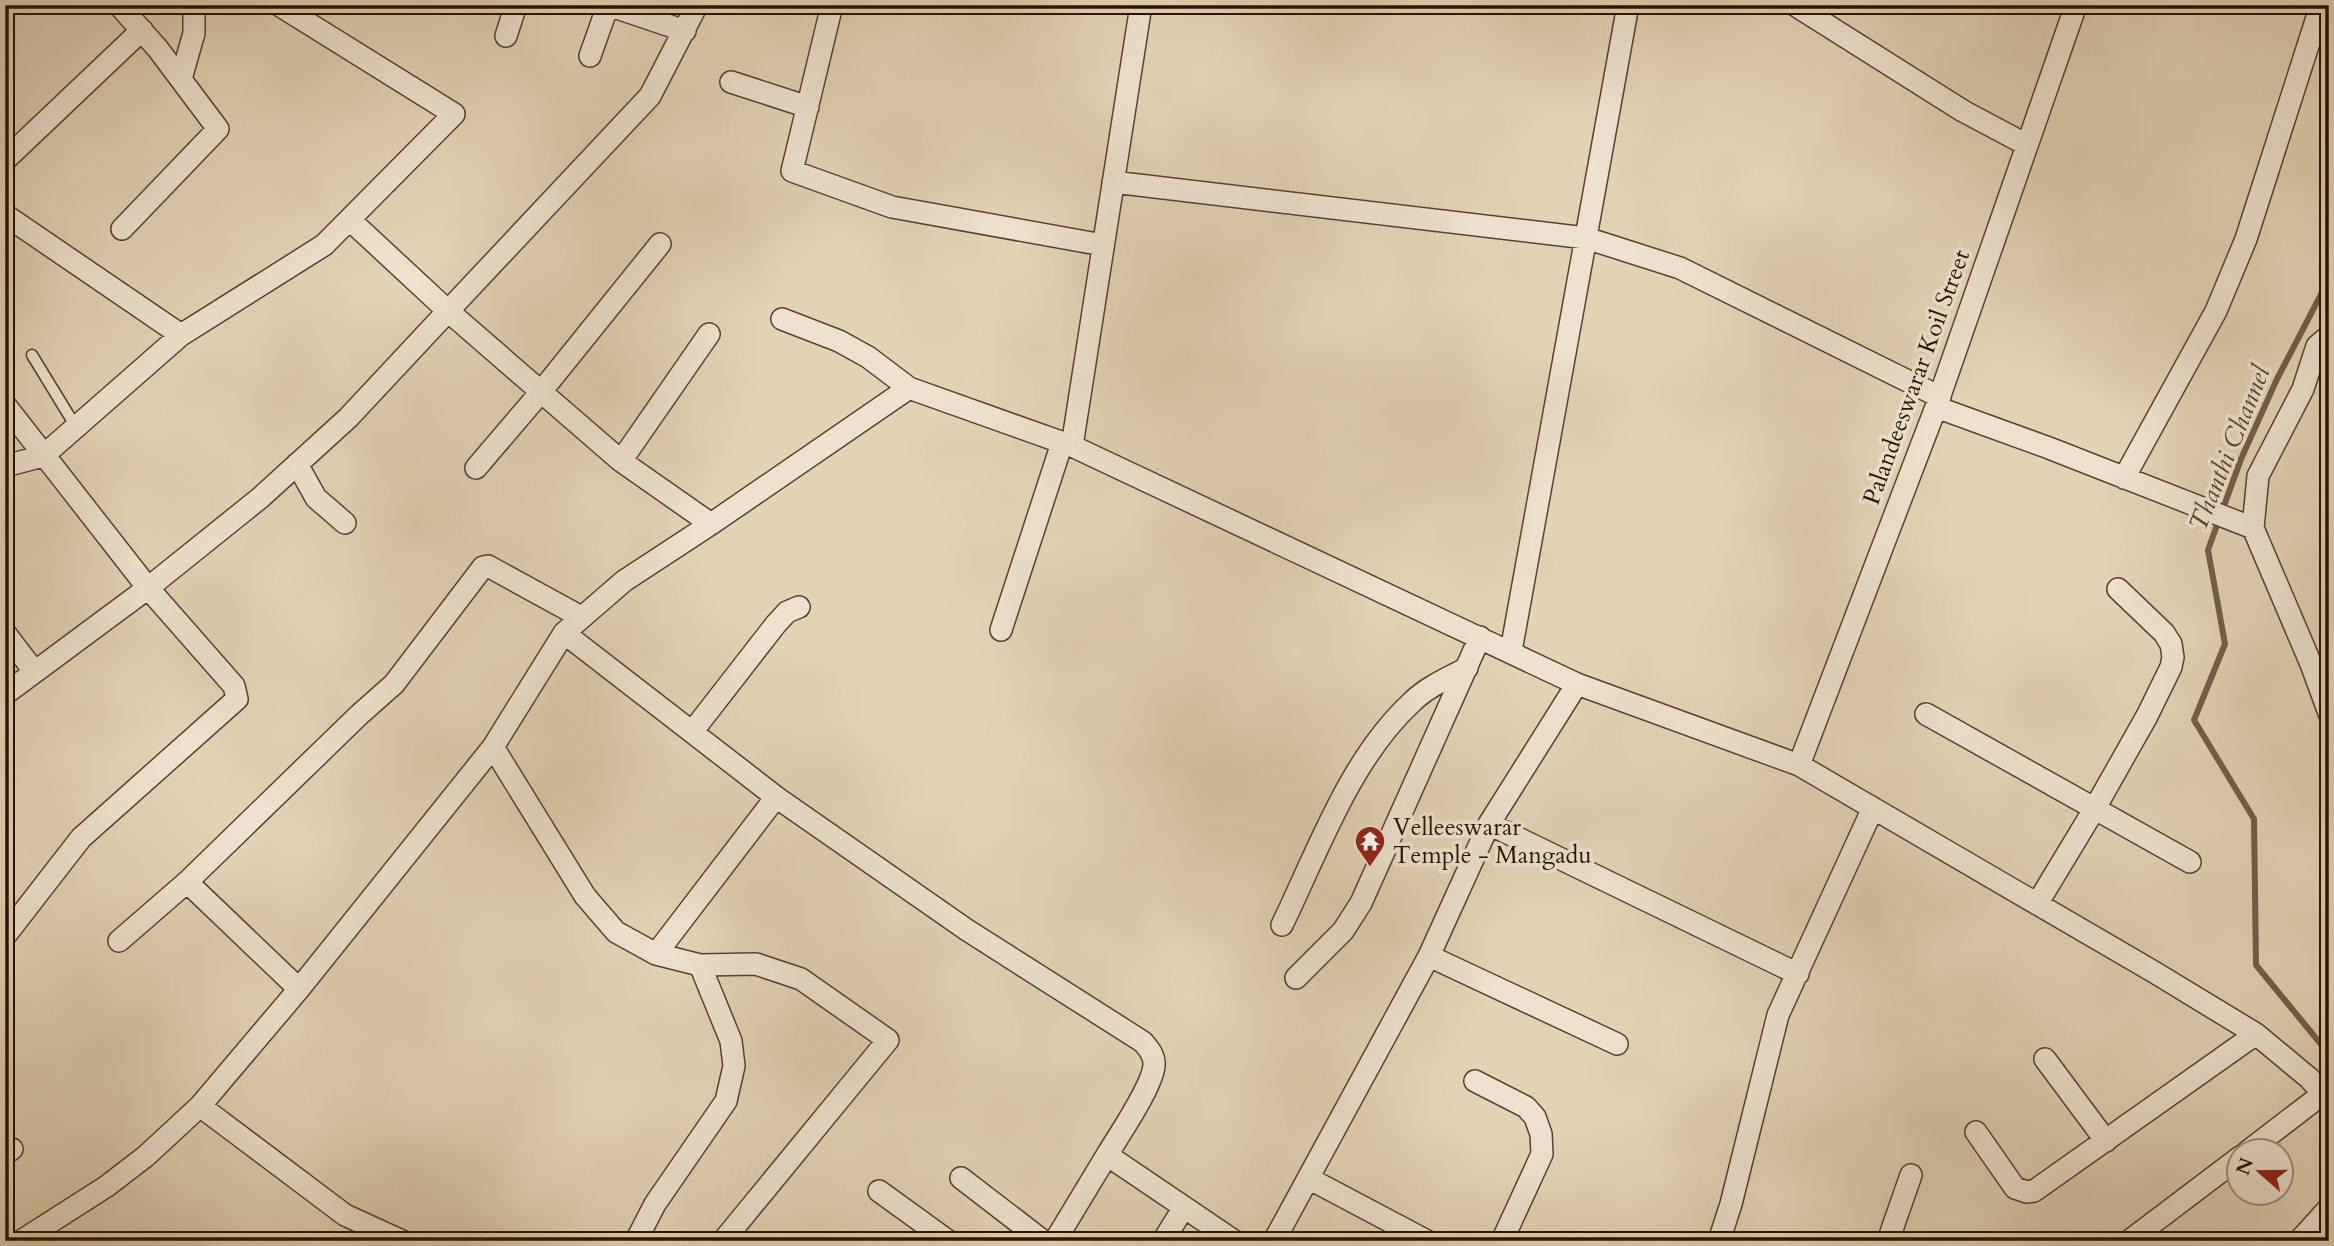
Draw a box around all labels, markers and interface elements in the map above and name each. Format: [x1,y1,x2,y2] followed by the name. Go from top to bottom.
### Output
[1855,245,1978,509] street label: Palandeeswarar Koil Street
[2180,360,2279,536] water label: Thanthi Channel
[1393,811,1592,872] place label: Velleeswarar Temple - Mangadu
[1353,824,1387,868] temple icon: Velleeswarar Temple - Mangadu
[2226,1138,2296,1208] north arrow
[2230,1154,2260,1179] text: N

